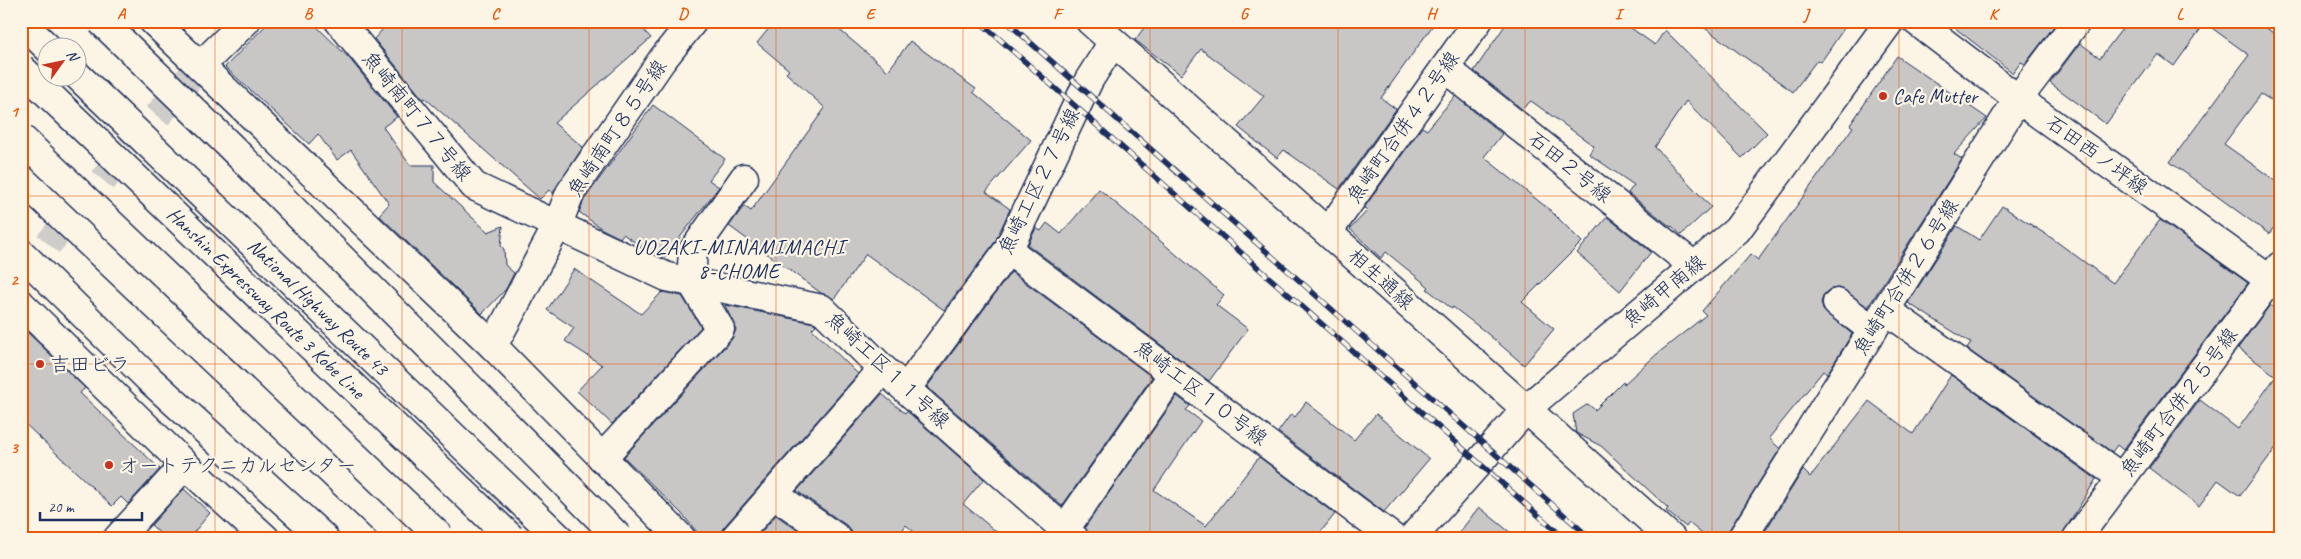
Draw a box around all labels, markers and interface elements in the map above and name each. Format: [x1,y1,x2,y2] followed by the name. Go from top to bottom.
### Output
[117,4,127,24] text: A
[304,4,314,24] text: B
[491,4,501,24] text: C
[678,4,689,24] text: D
[866,4,877,24] text: E
[1053,4,1064,24] text: F
[1240,4,1250,24] text: G
[1426,4,1438,24] text: H
[1615,4,1625,24] text: I
[1802,4,1811,24] text: J
[1989,4,2001,24] text: K
[2177,4,2185,24] text: L
[38,38,88,88] north arrow
[357,46,477,186] street label: 魚崎南町７７号線
[1341,46,1465,208] street label: 魚崎町合併４２号線
[63,47,83,65] text: N
[562,55,672,201] street label: 魚崎南町８５号線
[1893,84,1979,109] place label: Cafe Mutter
[1877,90,1889,102] marker: Cafe Mutter
[10,102,19,122] text: 1
[993,104,1085,258] street label: 魚崎工区２７号線
[2041,110,2153,200] street label: 石田西ノ坪線
[1523,126,1617,208] street label: 石田２号線
[1848,194,1964,360] street label: 魚崎町合併２６号線
[162,202,371,405] street label: Hanshin Expressway Route 3 Kobe Line
[242,233,395,382] street label: National Highway Route 43
[633,234,848,284] district label: UOZAKI-MINAMIMACHI 8-CHOME
[1343,243,1419,315] street label: 相生通線
[1618,249,1710,333] street label: 魚崎甲南線
[10,270,19,290] text: 2
[821,306,955,434] street label: 魚崎工区１１号線
[2115,323,2243,481] street label: 魚崎町合併２５号線
[1130,335,1272,451] street label: 魚崎工区１０号線
[50,352,130,377] place label: 吉田ビラ
[34,358,46,370] marker: 吉田ビラ
[10,438,19,458] text: 3
[119,453,357,478] place label: オートテクニカルセンター
[103,459,115,471] marker: オートテクニカルセンター
[40,489,142,521] scale bar
[48,498,75,517] text: 20 m

